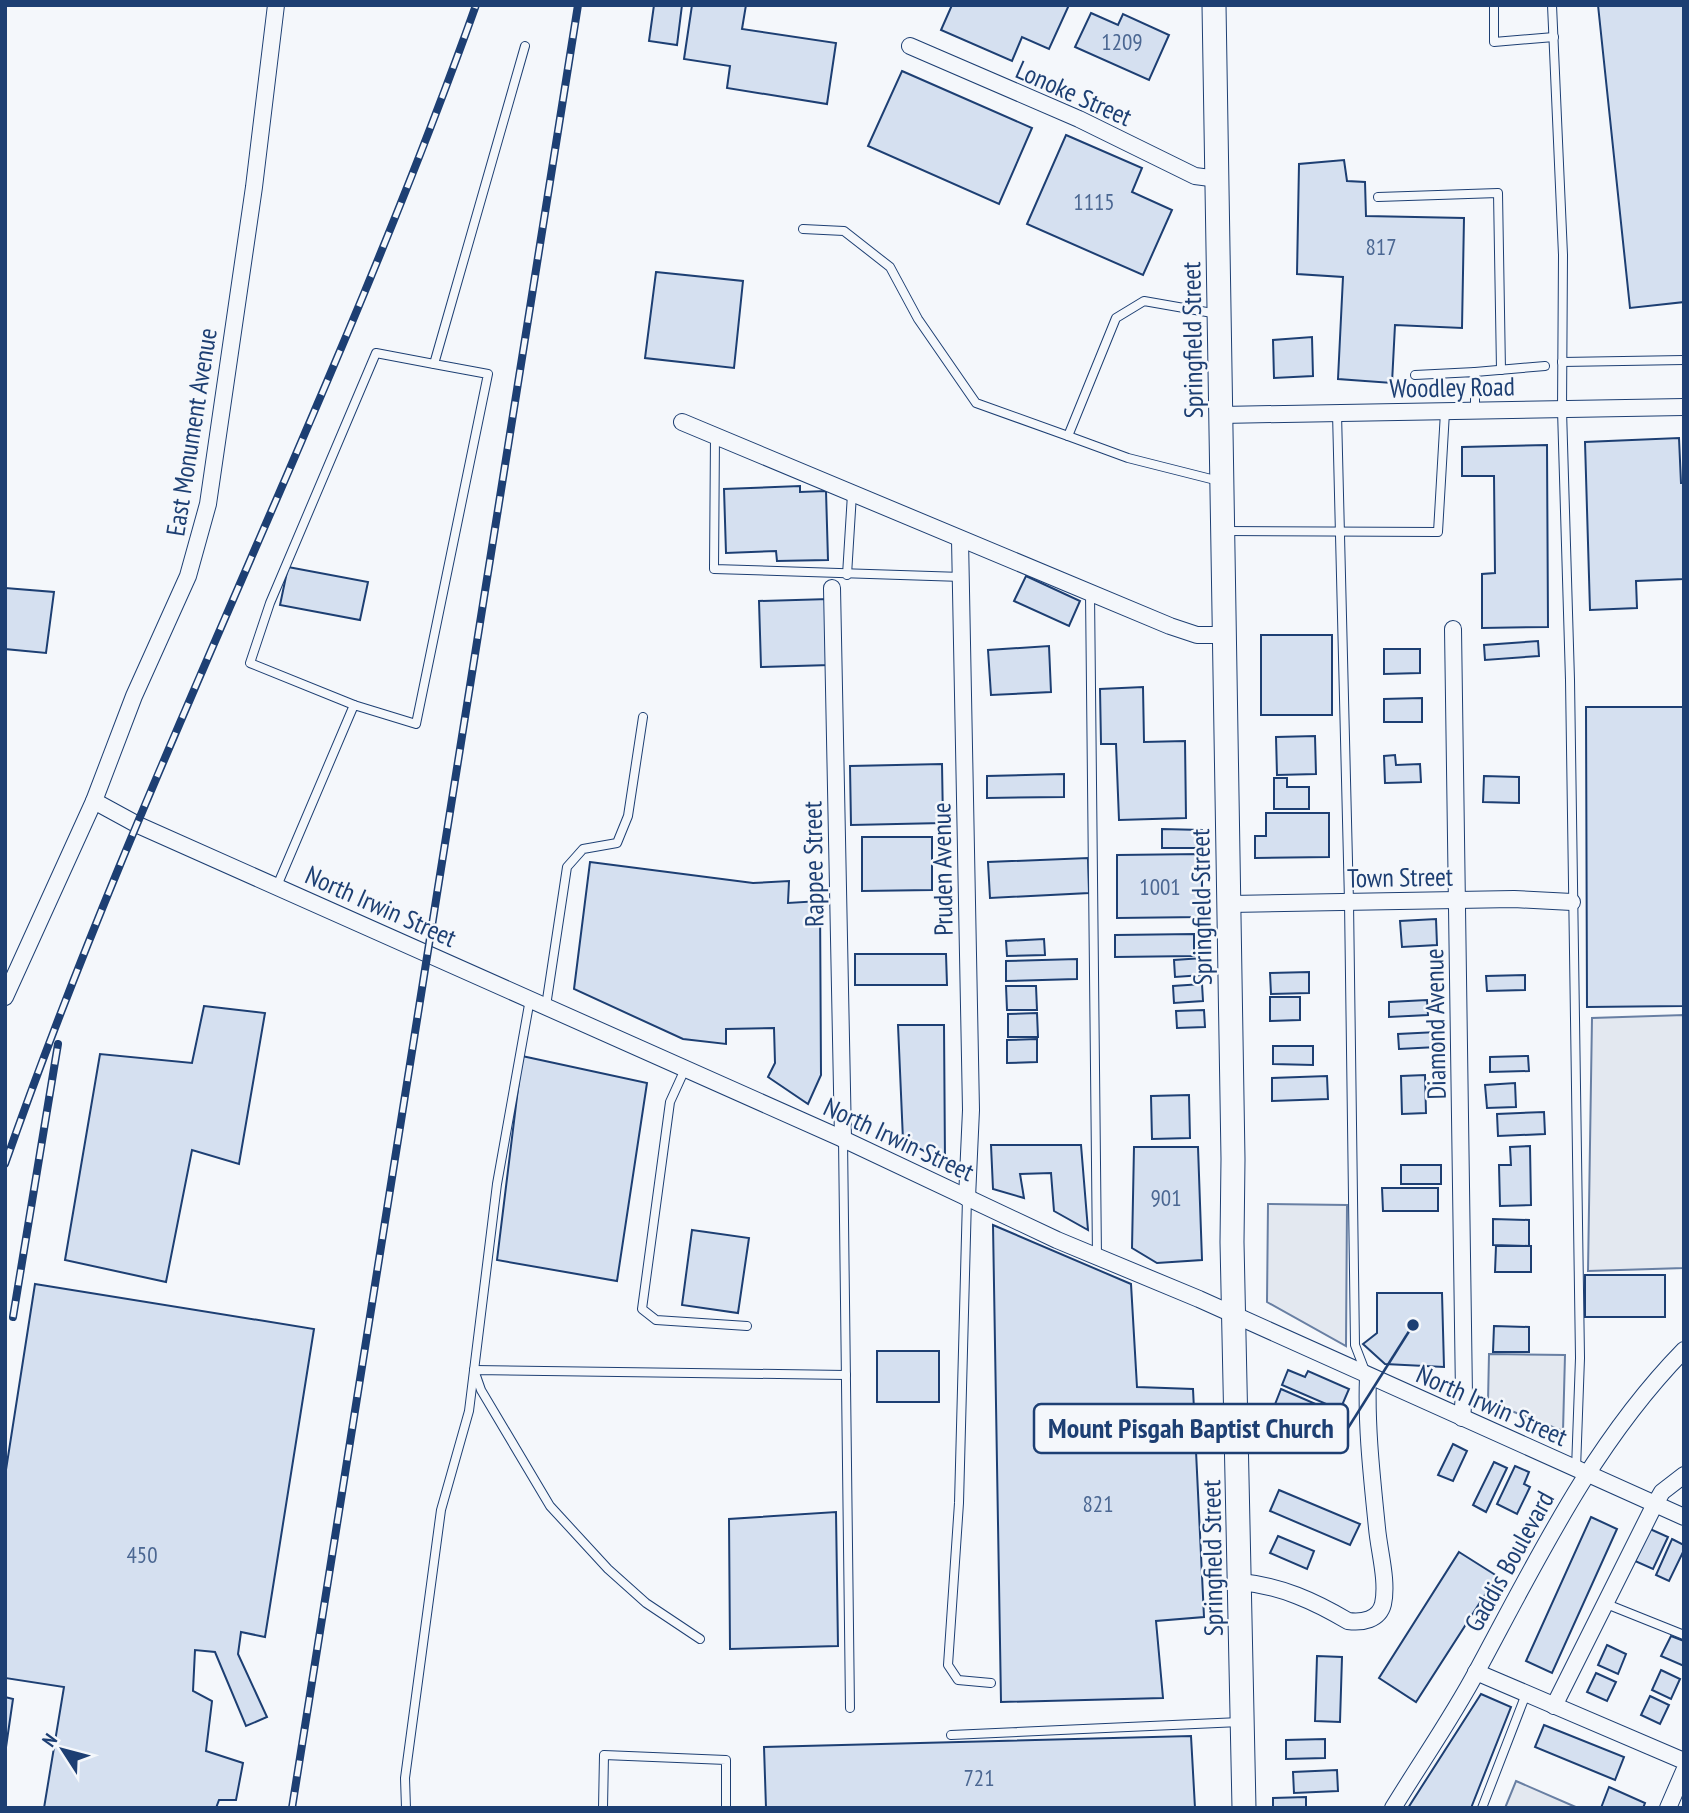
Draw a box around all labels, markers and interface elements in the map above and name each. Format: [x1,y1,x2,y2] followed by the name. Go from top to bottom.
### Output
[1101,27,1143,56] house number: 1209
[1011,53,1137,133] street label: Lonoke Street
[1073,187,1115,216] house number: 1115
[1365,232,1397,261] house number: 817
[1174,261,1210,419] street label: Springfield Street
[158,326,224,538] street label: East Monument Avenue
[1389,369,1515,405] street label: Woodley Road
[795,801,831,927] street label: Rappee Street
[924,802,960,936] street label: Pruden Avenue
[1183,828,1219,986] street label: Springfield Street
[300,858,462,954] street label: North Irwin Street
[1347,860,1453,894] street label: Town Street
[1139,872,1181,901] house number: 1001
[1417,948,1453,1100] street label: Diamond Avenue
[819,1090,979,1188] street label: North Irwin Street
[1150,1183,1182,1212] house number: 901
[1411,1357,1573,1453] street label: North Irwin Street
[1034,1404,1348,1453] callout: Mount Pisgah Baptist Church
[1048,1409,1334,1446] text: Mount Pisgah Baptist Church
[1194,1479,1230,1637] street label: Springfield Street
[1457,1485,1561,1637] street label: Gaddis Boulevard
[1082,1489,1114,1518] house number: 821
[126,1540,158,1569] house number: 450
[28,1715,98,1785] north arrow
[37,1729,62,1751] text: N
[963,1763,995,1792] house number: 721

